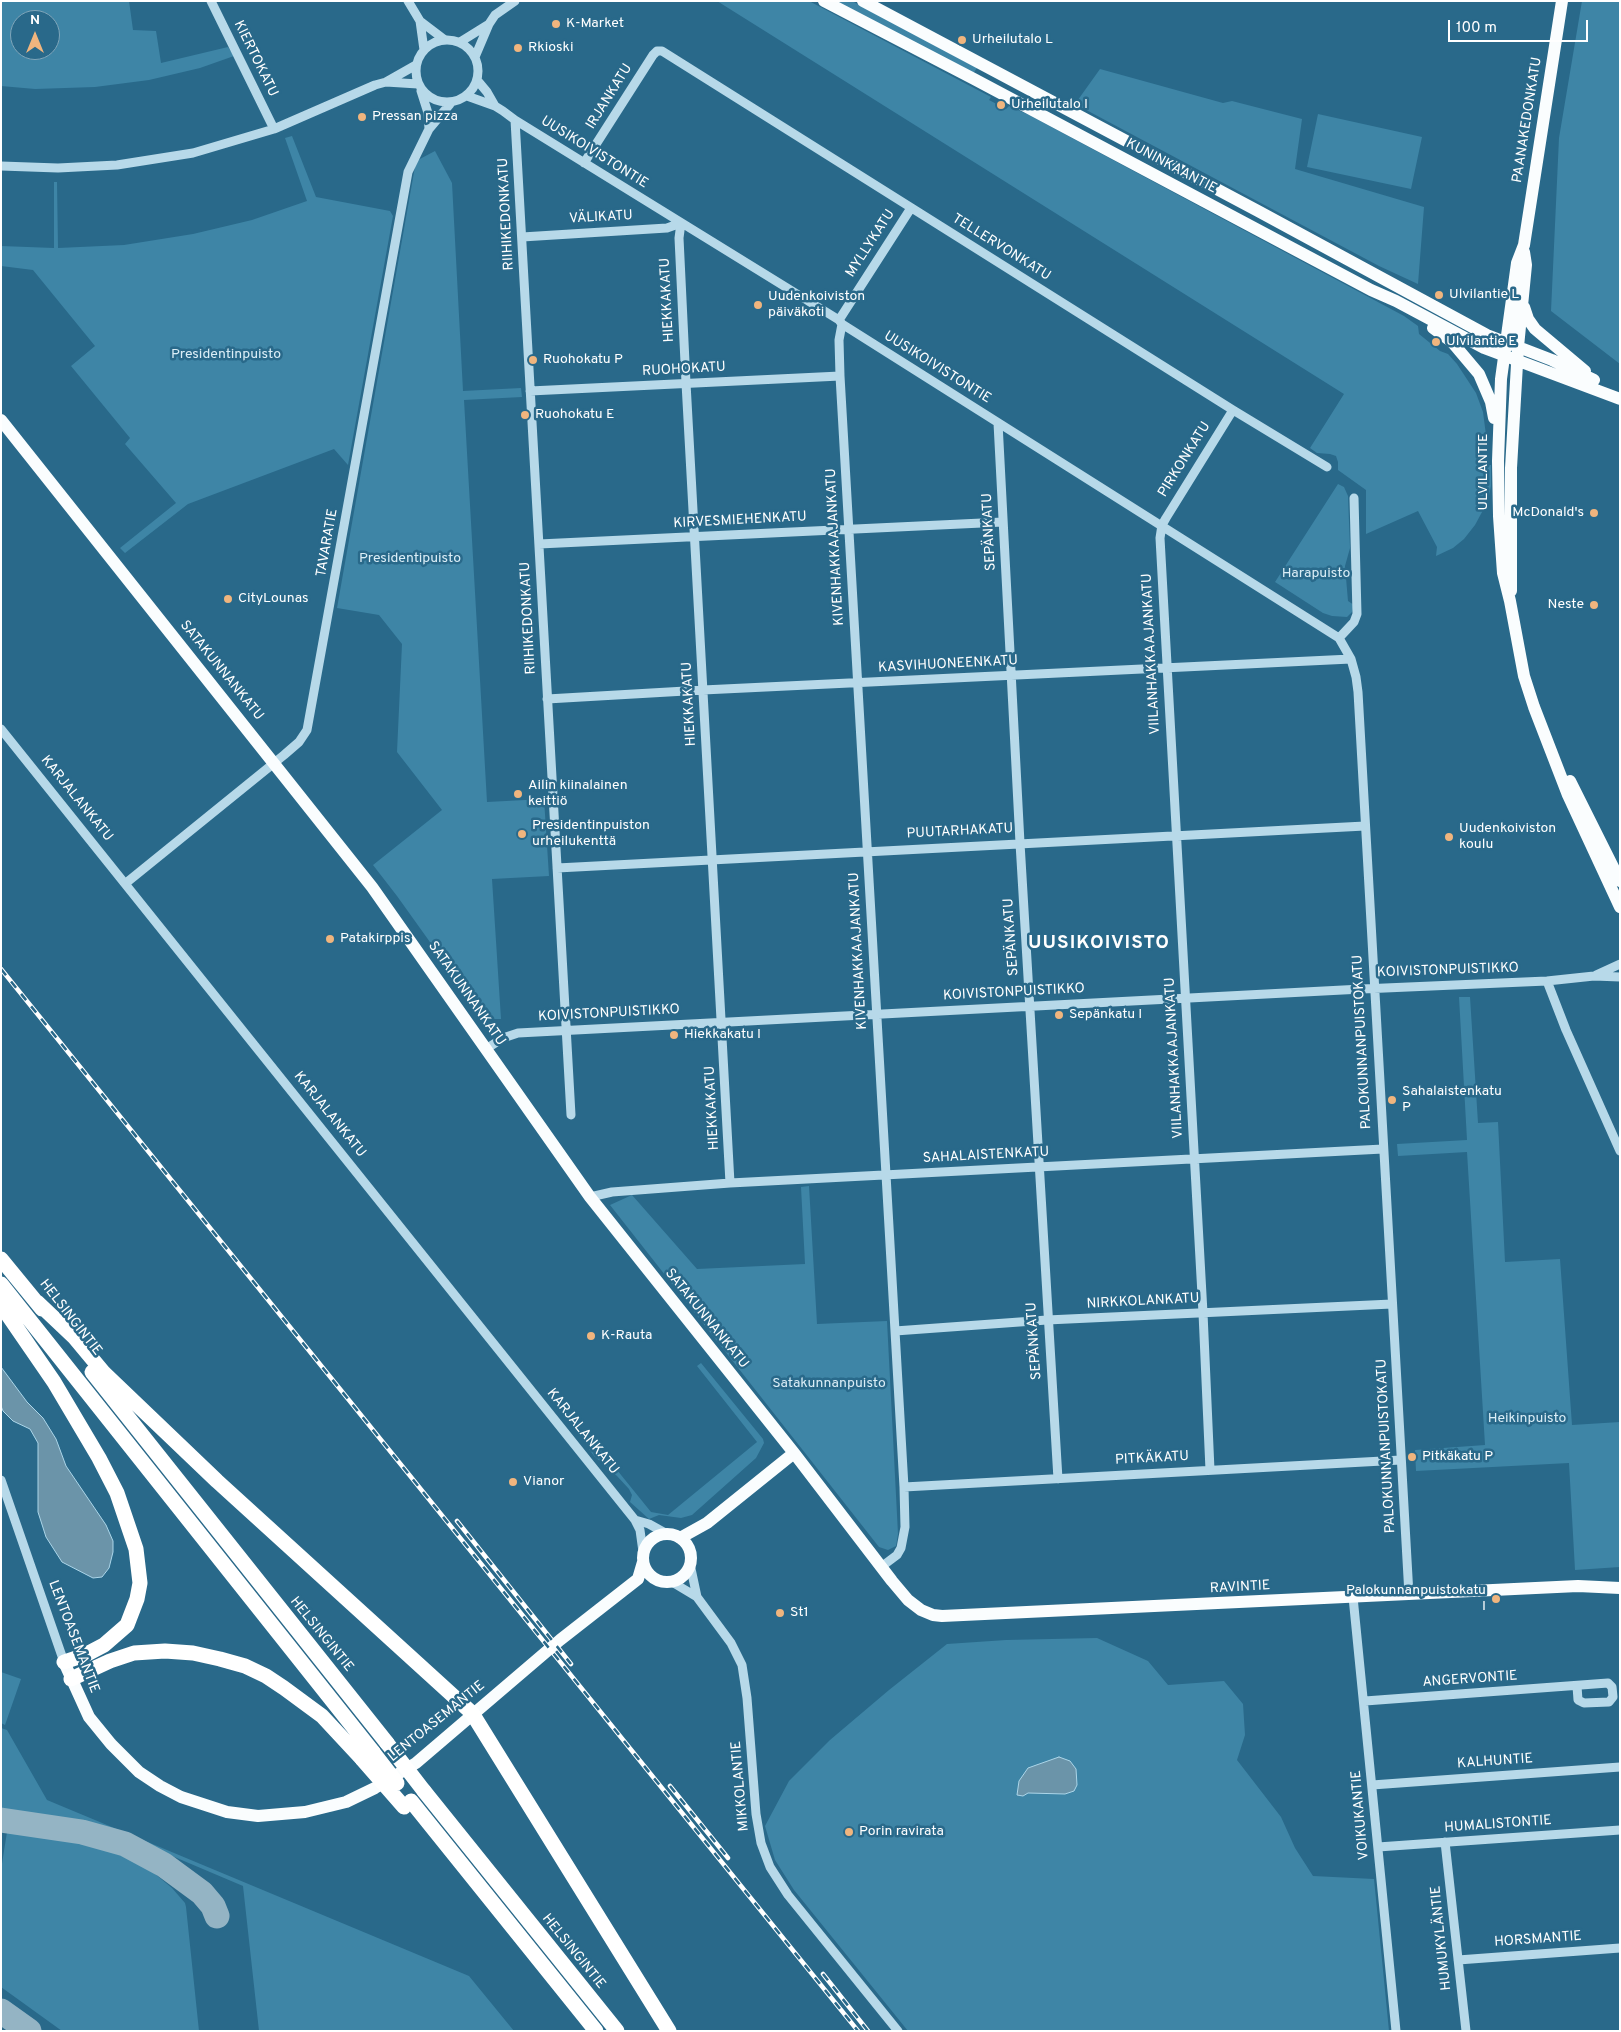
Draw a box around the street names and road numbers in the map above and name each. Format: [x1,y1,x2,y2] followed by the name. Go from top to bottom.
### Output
[229,18,281,100] street label: KIERTOKATU
[1510,56,1546,184] street label: PAANAKEDONKATU
[583,61,637,133] street label: IRJANKATU
[537,113,651,193] street label: UUSIKOIVISTONTIE
[1123,136,1219,198] street label: KUNINKAANTIE
[496,157,518,271] street label: RIIHIKEDONKATU
[843,207,899,281] street label: MYLLYKATU
[569,208,633,228] street label: VÄLIKATU
[949,211,1053,285] street label: TELLERVONKATU
[657,257,679,343] street label: HIEKKAKATU
[880,328,994,408] street label: UUSIKOIVISTONTIE
[642,359,726,381] street label: RUOHOKATU
[1155,419,1215,501] street label: PIRKONKATU
[1476,434,1492,510] street label: ULVILANTIE
[823,468,849,626] street label: KIVENHAKKAAJANKATU
[980,493,1000,571] street label: SEPÄNKATU
[314,507,342,579] street label: TAVARATIE
[673,509,807,533] street label: KIRVESMIEHENKATU
[518,561,540,675] street label: RIIHIKEDONKATU
[1139,573,1165,735] street label: VIILANHAKKAAJANKATU
[176,618,266,724] street label: SATAKUNNANKATU
[878,653,1018,677] street label: KASVIHUONEENKATU
[679,661,701,747] street label: HIEKKAKATU
[36,753,116,845] street label: KARJALANKATU
[906,821,1014,843] street label: PUUTARHAKATU
[846,872,872,1030] street label: KIVENHAKKAAJANKATU
[1001,898,1023,976] street label: SEPÄNKATU
[424,939,508,1049] street label: SATAKUNNANKATU
[1350,954,1376,1130] street label: PALOKUNNANPUISTOKATU
[1377,960,1519,982] street label: KOIVISTONPUISTIKKO
[1162,977,1188,1139] street label: VIILANHAKKAAJANKATU
[943,981,1085,1005] street label: KOIVISTONPUISTIKKO
[538,1002,680,1026] street label: KOIVISTONPUISTIKKO
[702,1065,724,1151] street label: HIEKKAKATU
[289,1069,369,1161] street label: KARJALANKATU
[922,1144,1050,1168] street label: SAHALAISTENKATU
[661,1266,751,1372] street label: SATAKUNNANKATU
[35,1277,105,1359] street label: HELSINGINTIE
[1086,1291,1200,1313] street label: NIRKKOLANKATU
[1024,1302,1046,1380] street label: SEPÄNKATU
[1374,1358,1400,1534] street label: PALOKUNNANPUISTOKATU
[542,1386,622,1478] street label: KARJALANKATU
[1115,1449,1189,1469] street label: PITKÄKATU
[44,1578,102,1696] street label: LENTOASEMANTIE
[1209,1578,1271,1598] street label: RAVINTIE
[286,1594,356,1676] street label: HELSINGINTIE
[1422,1668,1518,1692] street label: ANGERVONTIE
[385,1678,489,1766] street label: LENTOASEMANTIE
[729,1740,753,1832] street label: MIKKOLANTIE
[1457,1751,1533,1773] street label: KALHUNTIE
[1349,1769,1373,1861] street label: VOIKUKANTIE
[1444,1813,1552,1837] street label: HUMALISTONTIE
[1428,1885,1456,1991] street label: HUMUKYLÄNTIE
[538,1911,608,1993] street label: HELSINGINTIE
[1494,1929,1582,1951] street label: HORSMANTIE

